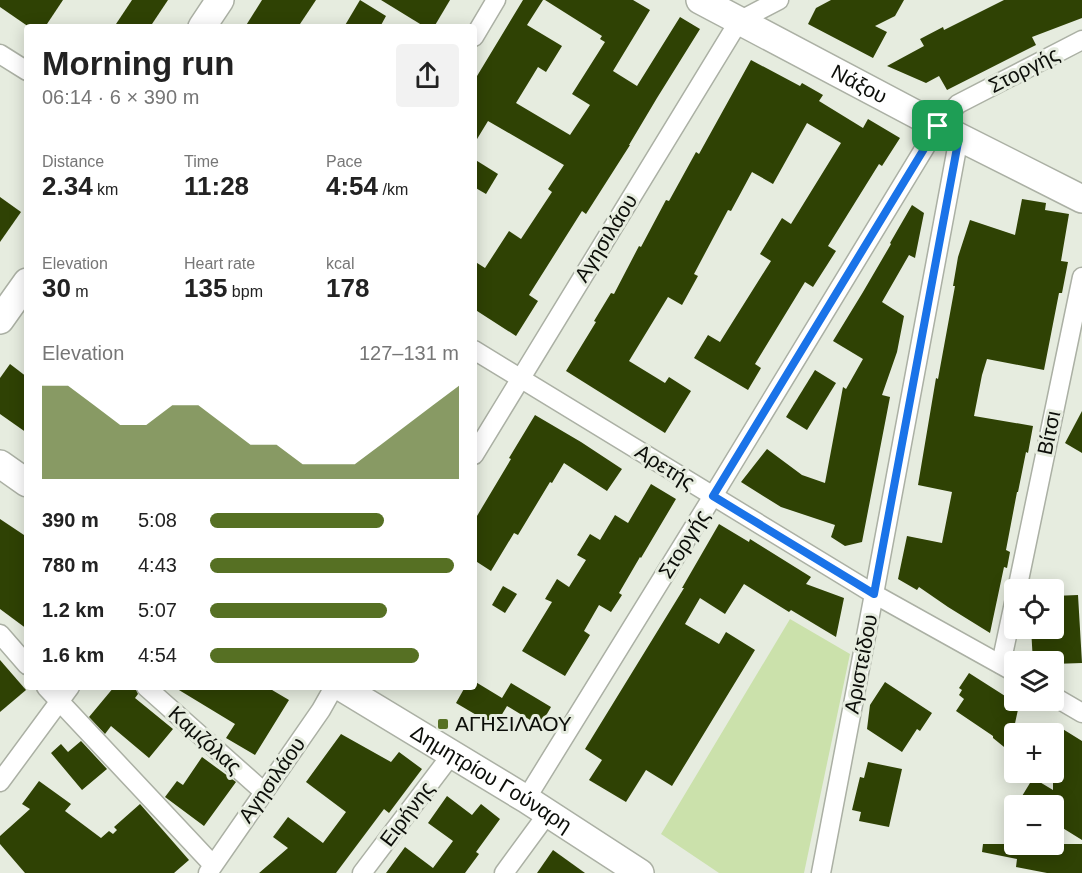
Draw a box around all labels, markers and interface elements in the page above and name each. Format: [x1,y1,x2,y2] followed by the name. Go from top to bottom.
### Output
[985,42,1063,97] street label: Στοργής
[396,44,459,107] button: share
[42,45,234,82] text: Morning run
[828,60,891,108] street label: Νάξου
[42,86,199,108] text: 06:14 · 6 × 390 m
[912,100,963,151] pin
[921,109,954,142] icon: arrive
[42,153,104,170] text: Distance
[184,153,219,170] text: Time
[326,153,362,170] text: Pace
[42,171,93,201] text: 2.34
[184,171,249,201] text: 11:28
[326,171,378,201] text: 4:54
[93,181,118,198] text: km
[378,181,408,198] text: /km
[570,190,642,286] street label: Αγησιλάου
[42,255,108,272] text: Elevation
[184,255,255,272] text: Heart rate
[326,255,354,272] text: kcal
[42,273,71,303] text: 30
[184,273,227,303] text: 135
[326,273,369,303] text: 178
[71,283,89,300] text: m
[227,283,263,300] text: bpm
[42,342,124,364] text: Elevation
[359,342,459,364] text: 127–131 m
[1033,409,1064,457] street label: Βίτσι
[631,439,699,494] street label: Αρετής
[654,505,713,582] street label: Στοργής
[42,509,99,531] text: 390 m
[138,509,177,531] text: 5:08
[42,554,99,576] text: 780 m
[138,554,177,576] text: 4:43
[1004,579,1064,855] map controls
[1004,579,1064,639] button: locate
[42,599,104,621] text: 1.2 km
[138,599,177,621] text: 5:07
[840,612,881,716] street label: Αριστείδου
[42,644,104,666] text: 1.6 km
[138,644,177,666] text: 4:54
[1004,651,1064,711] button: layers
[164,701,246,778] street label: Καμζόλας
[455,712,572,735] place label: ΑΓΗΣΙΛΑΟΥ
[436,717,450,731] marker: ΑΓΗΣΙΛΑΟΥ
[407,720,576,837] street label: Δημητρίου Γούναρη
[1004,723,1064,783] button: +
[234,733,309,827] street label: Αγησιλάου
[375,777,438,850] street label: Ειρήνης
[1004,795,1064,855] button: −

